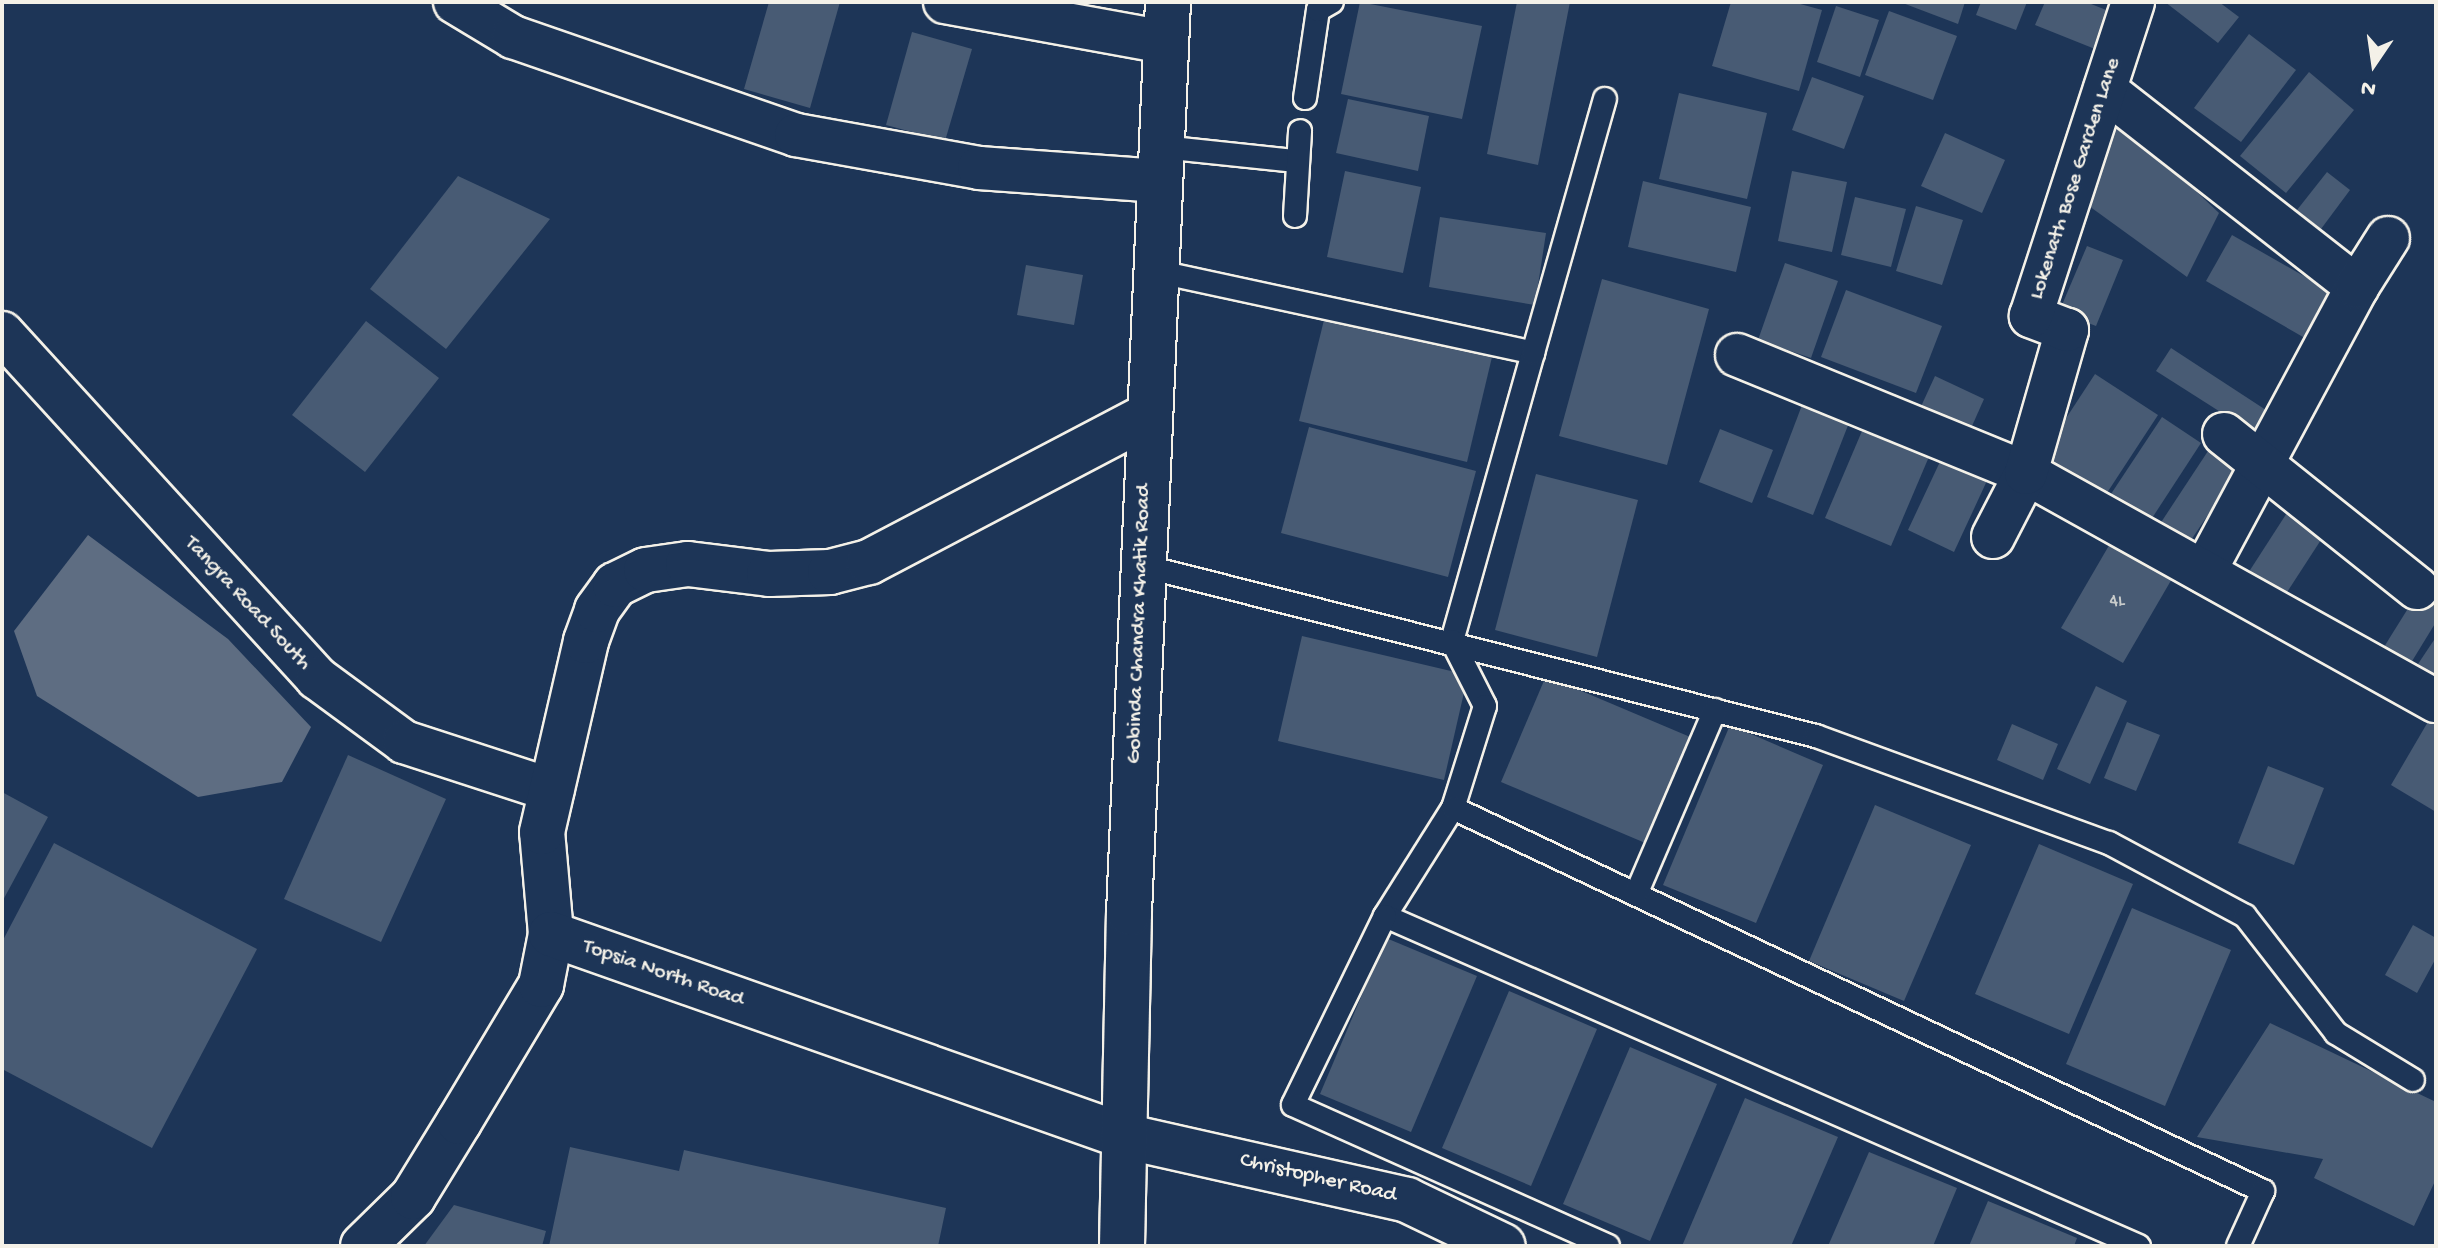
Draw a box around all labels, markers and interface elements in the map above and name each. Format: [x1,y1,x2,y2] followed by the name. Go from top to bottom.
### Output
[2334,24,2414,104] north arrow
[2024,55,2128,303] street label: Lokenath Bose Garden Lane
[2359,73,2379,102] text: N
[1122,484,1158,764] street label: Gobinda Chandra Khatik Road
[178,531,316,677] street label: Tangra Road South
[2109,591,2125,613] house number: 4L
[579,934,747,1014] street label: Topsia North Road
[1237,1148,1399,1210] street label: Christopher Road

